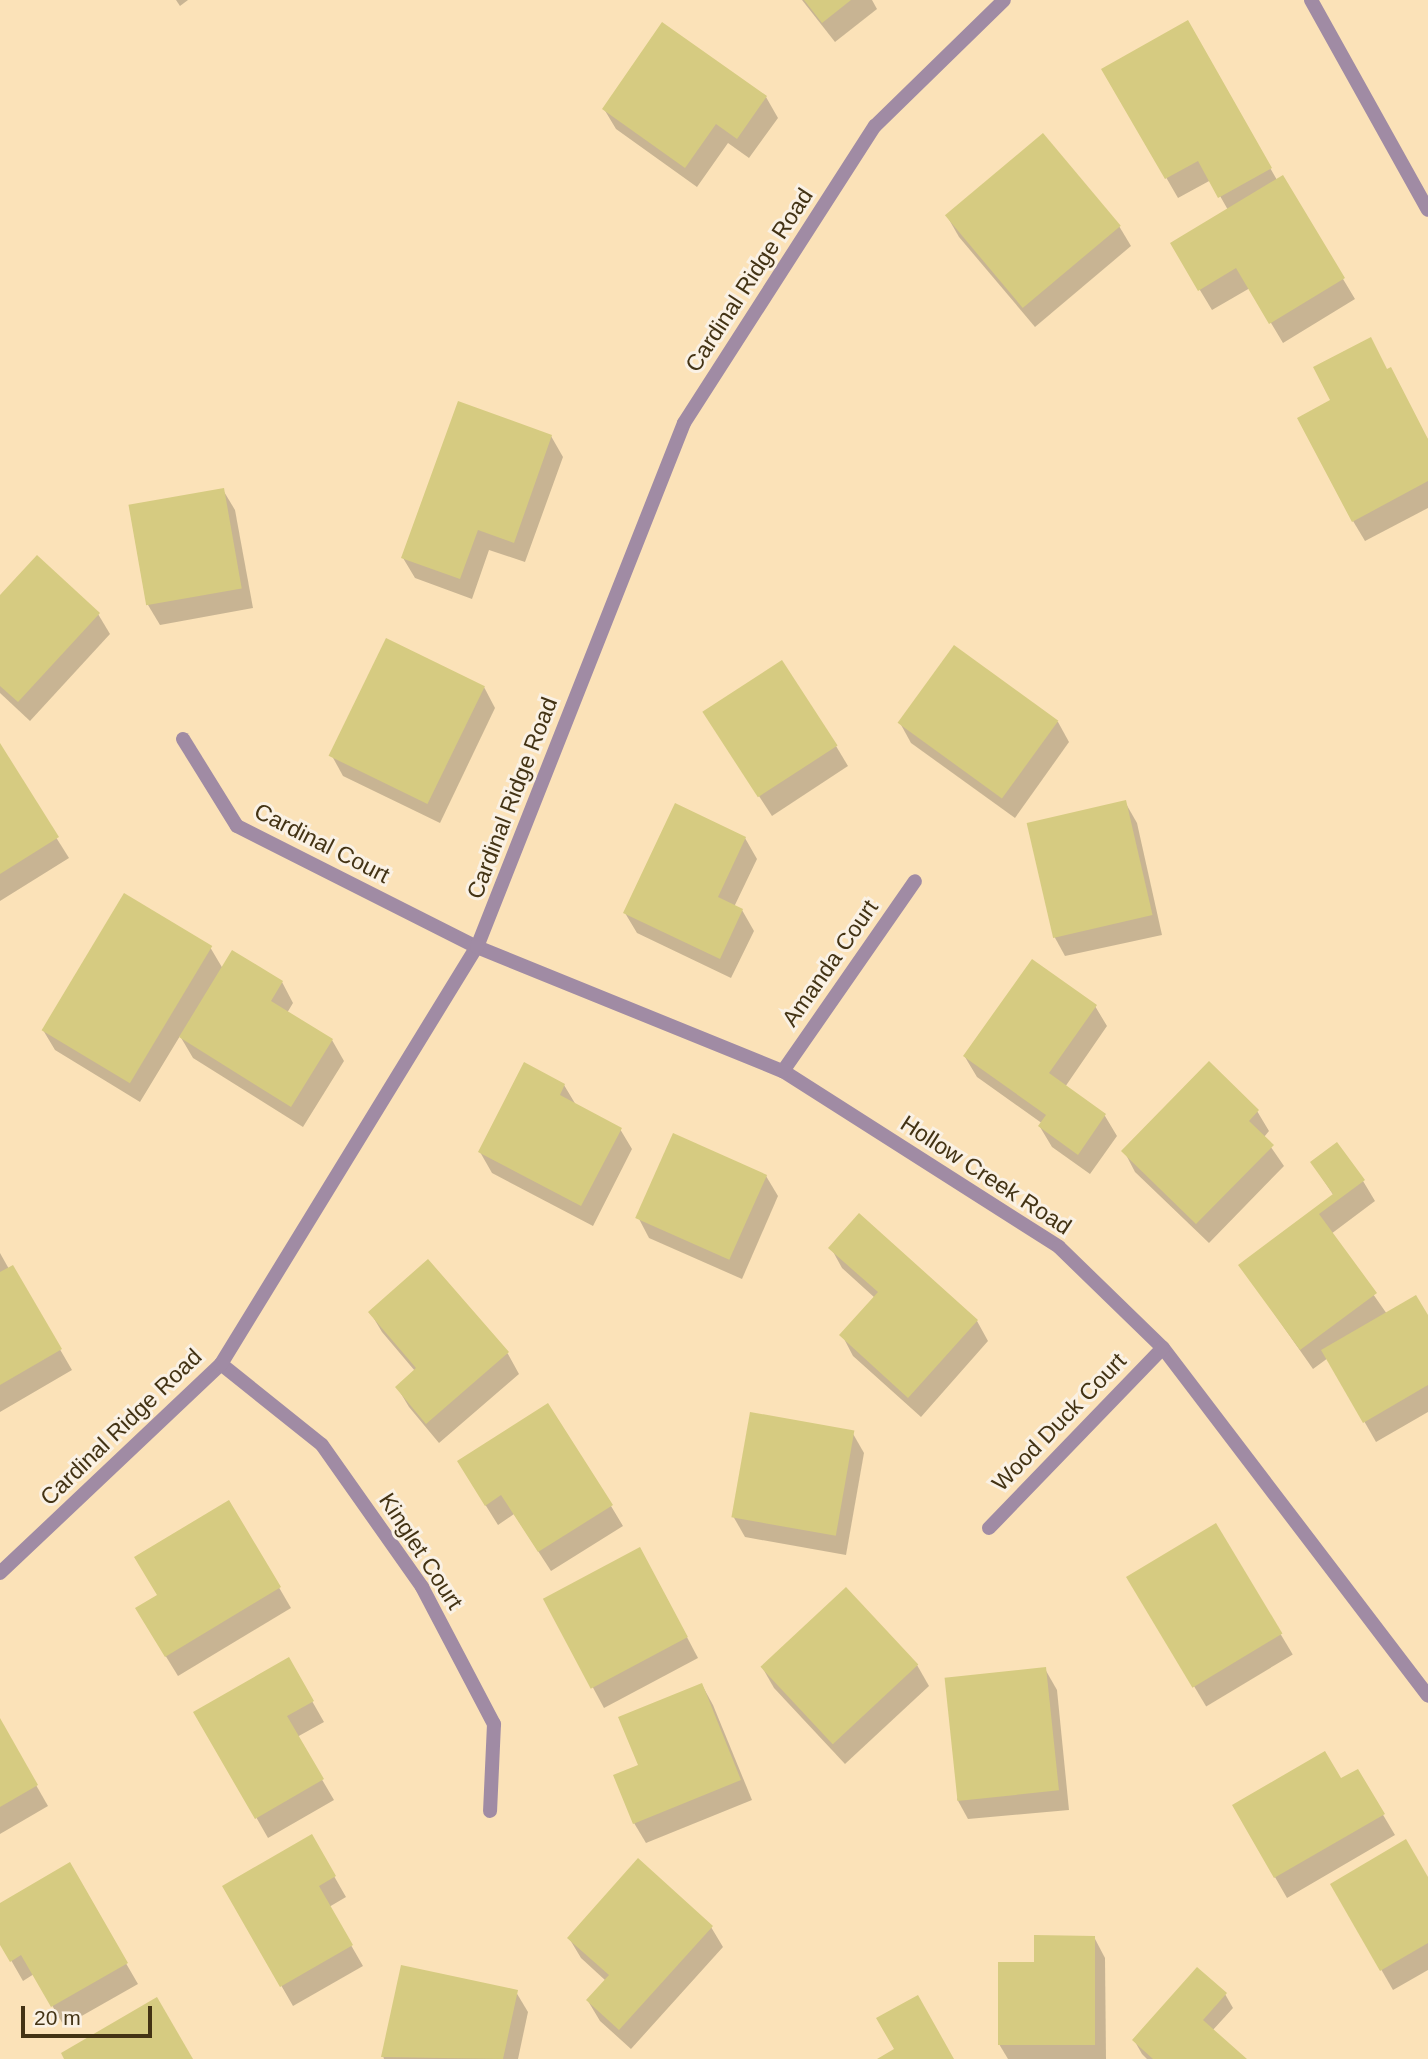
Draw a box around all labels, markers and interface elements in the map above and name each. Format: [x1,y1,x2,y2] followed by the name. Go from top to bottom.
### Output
[679,183,819,377] street label: Cardinal Ridge Road
[461,693,563,903] street label: Cardinal Ridge Road
[250,797,394,889] street label: Cardinal Court
[776,894,884,1032] street label: Amanda Court
[895,1109,1077,1241] street label: Hollow Creek Road
[35,1343,207,1511] street label: Cardinal Ridge Road
[986,1347,1132,1497] street label: Wood Duck Court
[373,1488,469,1614] street label: Kinglet Court
[24,1993,156,2037] scale bar
[34,2006,81,2029] text: 20 m

